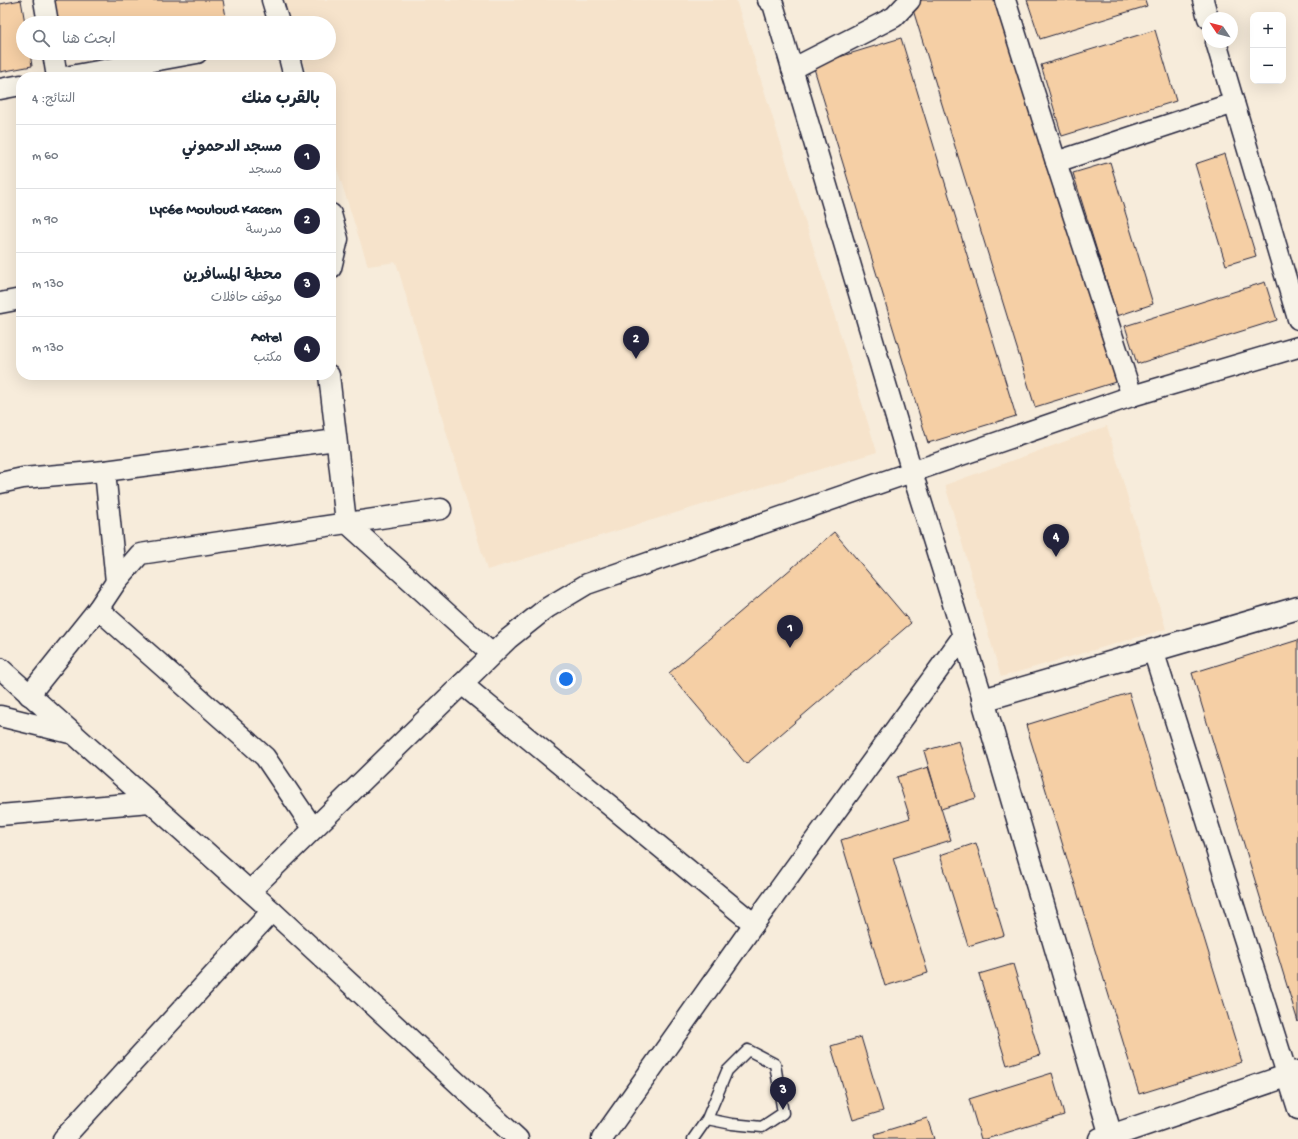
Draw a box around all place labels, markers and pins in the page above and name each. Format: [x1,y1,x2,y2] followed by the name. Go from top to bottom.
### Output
[623,326,649,359] pin: 2
[1043,524,1069,557] pin: 4
[777,615,803,648] pin: 1
[770,1077,796,1110] pin: 3

